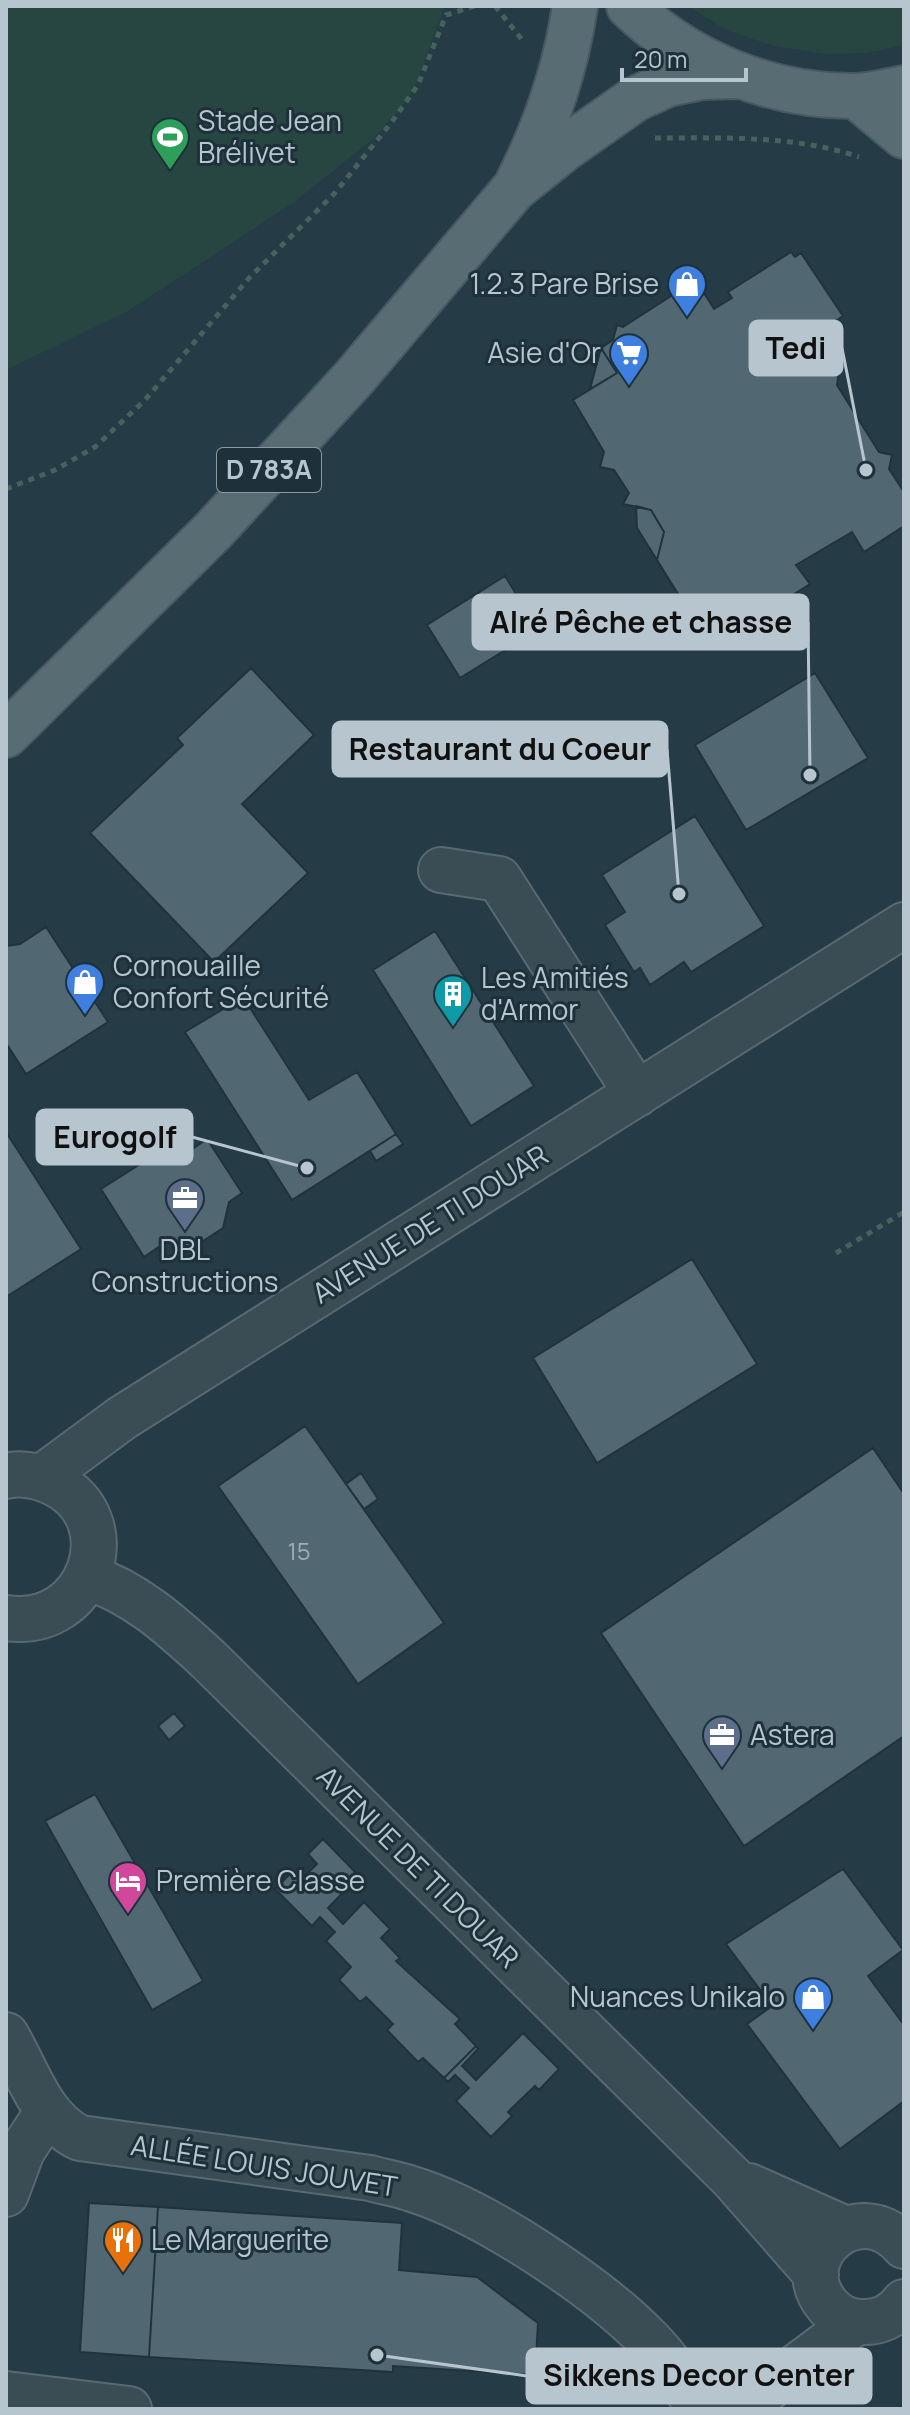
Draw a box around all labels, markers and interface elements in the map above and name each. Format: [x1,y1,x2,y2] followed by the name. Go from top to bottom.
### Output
[622,32,746,82] scale bar
[634,42,687,75] text: 20 m
[198,101,342,171] place label: Stade Jean Brélivet
[149,116,191,171] sports icon: Stade Jean Brélivet
[666,263,708,318] shop icon: 1.2.3 Pare Brise
[470,264,659,302] place label: 1.2.3 Pare Brise
[750,321,842,375] callout: Tedi
[766,327,826,368] text: Tedi
[608,332,650,387] supermarket icon: Asie d'Or
[487,333,601,371] place label: Asie d'Or
[217,448,321,492] road number: D 783A
[473,595,808,649] callout: Alré Pêche et chasse
[490,601,792,642] text: Alré Pêche et chasse
[333,722,667,776] callout: Restaurant du Coeur
[349,728,651,769] text: Restaurant du Coeur
[113,946,329,1016] place label: Cornouaille Confort Sécurité
[481,958,629,1028] place label: Les Amitiés d'Armor
[64,961,106,1016] shop icon: Cornouaille Confort Sécurité
[432,973,474,1028] building icon: Les Amitiés d'Armor
[37,1110,192,1164] callout: Eurogolf
[53,1116,177,1157] text: Eurogolf
[304,1135,555,1311] street label: AVENUE DE TI DOUAR
[164,1177,206,1232] office icon: DBL Constructions
[91,1230,279,1300] place label: DBL Constructions
[287,1534,311,1567] house number: 15
[701,1714,743,1769] office icon: Astera
[750,1715,835,1753] place label: Astera
[309,1757,528,1976] street label: AVENUE DE TI DOUAR
[107,1860,149,1915] hotel icon: Première Classe
[156,1861,365,1899] place label: Première Classe
[792,1976,834,2031] shop icon: Nuances Unikalo
[570,1977,785,2015] place label: Nuances Unikalo
[128,2125,400,2205] street label: ALLÉE LOUIS JOUVET
[102,2219,144,2274] restaurant icon: Le Marguerite
[151,2220,329,2258] place label: Le Marguerite
[527,2349,871,2403] callout: Sikkens Decor Center
[543,2354,855,2395] text: Sikkens Decor Center

